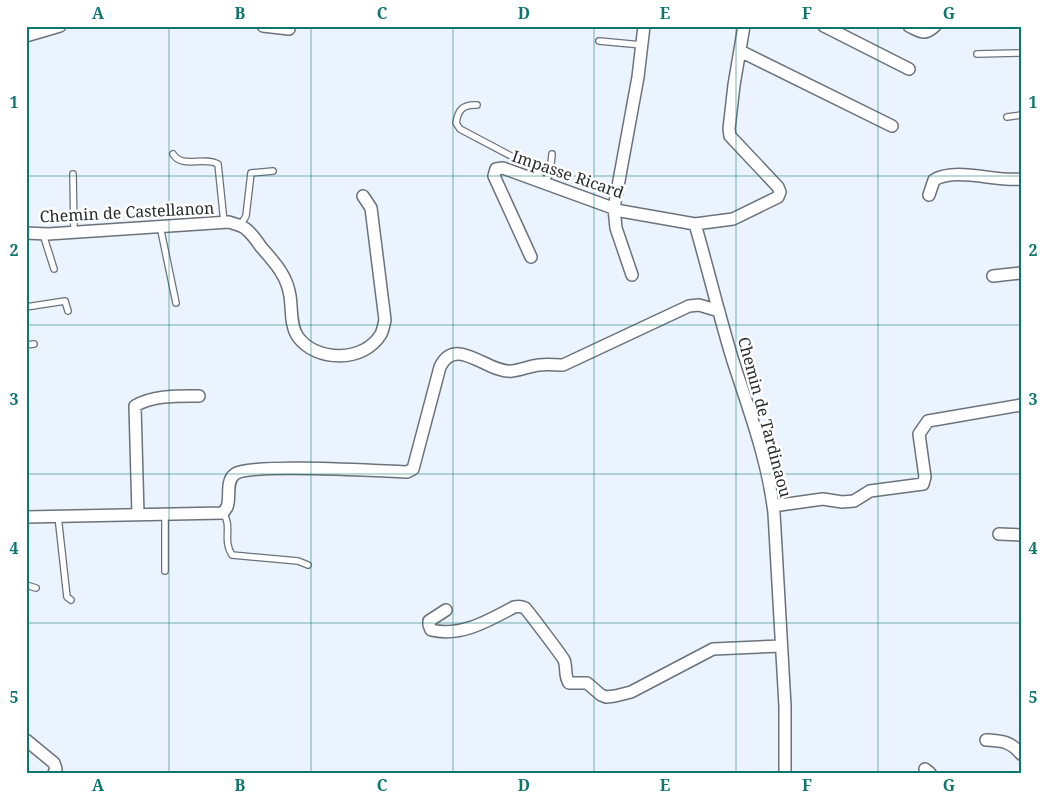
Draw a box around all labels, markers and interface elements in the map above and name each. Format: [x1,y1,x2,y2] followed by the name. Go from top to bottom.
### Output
[92,2,105,24] text: A
[235,2,246,24] text: B
[377,2,388,24] text: C
[518,2,530,24] text: D
[660,2,670,24] text: E
[802,2,812,24] text: F
[943,2,955,24] text: G
[9,91,19,113] text: 1
[1028,91,1038,113] text: 1
[509,145,627,203] street label: Impasse Ricard
[39,196,215,228] street label: Chemin de Castellanon
[9,239,19,261] text: 2
[1028,239,1038,261] text: 2
[733,334,797,500] street label: Chemin de Tardinaou
[9,388,19,410] text: 3
[1028,388,1038,410] text: 3
[9,537,19,559] text: 4
[1028,537,1038,559] text: 4
[9,686,19,708] text: 5
[1028,686,1038,708] text: 5
[92,774,105,796] text: A
[235,774,246,796] text: B
[377,774,388,796] text: C
[518,774,530,796] text: D
[660,774,670,796] text: E
[802,774,812,796] text: F
[943,774,955,796] text: G

